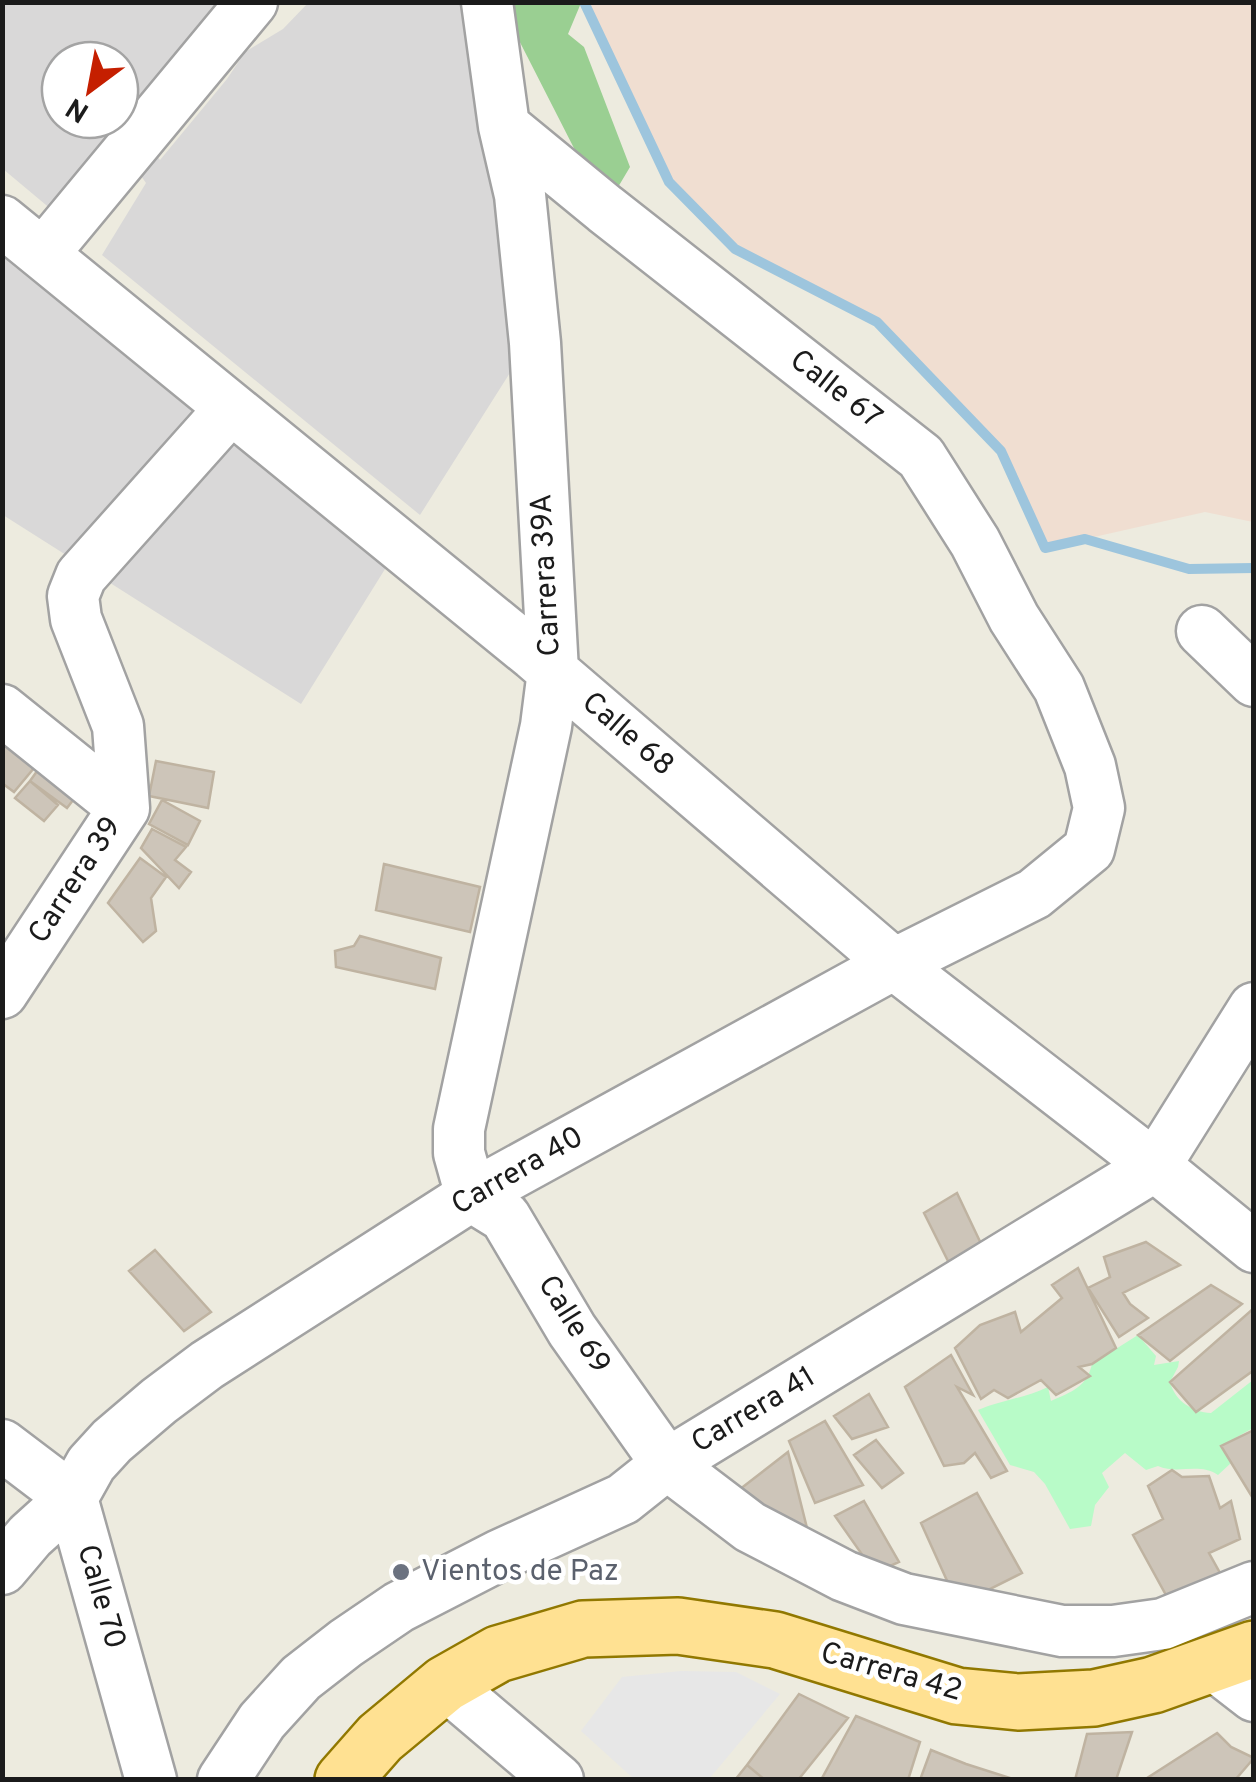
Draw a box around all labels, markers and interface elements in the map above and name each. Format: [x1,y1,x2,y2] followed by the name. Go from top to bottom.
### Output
[40,40,140,140] north arrow
[60,88,96,129] text: N
[781,342,889,438] street label: Calle 67
[524,493,570,657] street label: Carrera 39A
[573,685,681,785] street label: Calle 68
[21,811,131,951] street label: Carrera 39
[445,1119,591,1225] street label: Carrera 40
[528,1269,618,1381] street label: Calle 69
[685,1360,823,1462] street label: Carrera 41
[67,1541,133,1653] street label: Calle 70
[421,1554,619,1591] place label: Vientos de Paz
[390,1561,412,1583] marker: Vientos de Paz
[816,1635,966,1711] street label: Carrera 42

